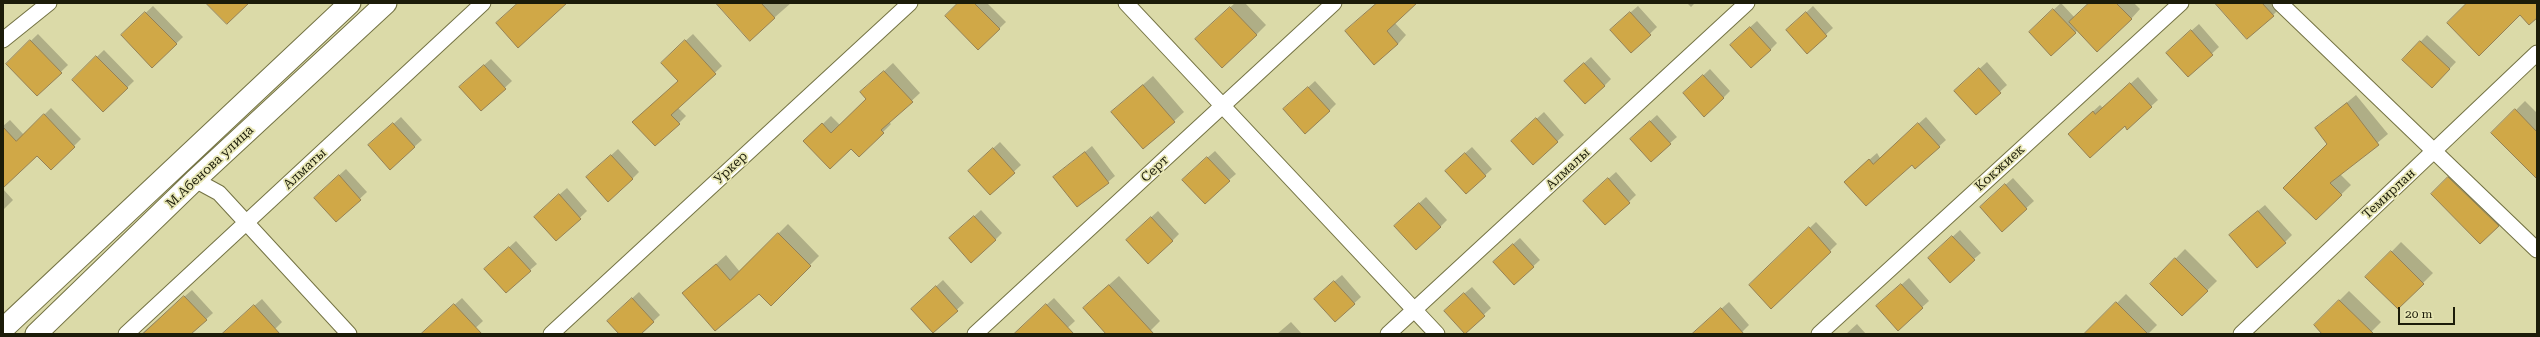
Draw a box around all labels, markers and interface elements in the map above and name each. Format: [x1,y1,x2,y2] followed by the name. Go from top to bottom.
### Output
[163,122,257,212] street label: М.Абенова улица
[1972,142,2028,194] street label: Кокжиек
[280,145,330,193] street label: Алматы
[1543,145,1593,193] street label: Алмалы
[711,149,751,187] street label: Уркер
[1138,152,1172,186] street label: Серт
[2359,166,2419,222] street label: Темирлан
[2400,299,2457,325] scale bar
[2405,307,2432,321] text: 20 m

